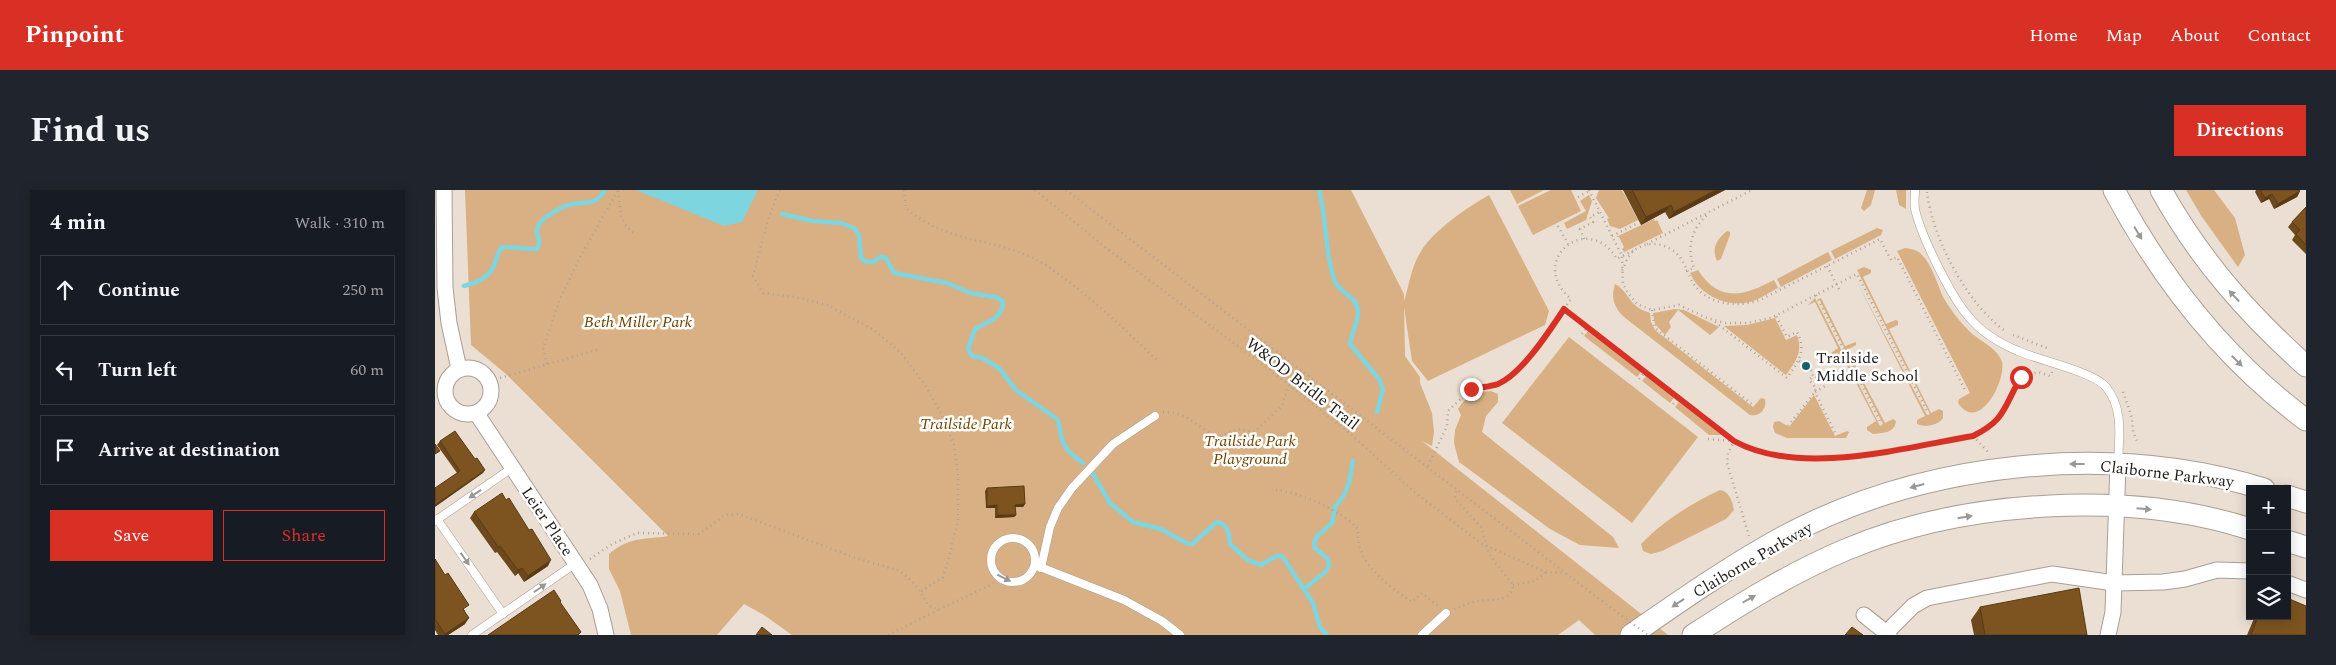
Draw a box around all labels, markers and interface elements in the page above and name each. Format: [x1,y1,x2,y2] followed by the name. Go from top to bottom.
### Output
[25,17,124,53] text: Pinpoint
[2029,22,2078,49] text: Home
[2106,22,2142,49] text: Map
[2170,22,2220,49] text: About
[2248,22,2311,49] text: Contact
[30,104,150,157] text: Find us
[2174,105,2306,156] button: Directions
[50,207,106,239] text: 4 min
[294,211,385,235] text: Walk · 310 m
[2133,226,2142,239] one-way arrow
[51,276,79,304] icon: ahead
[98,276,180,305] text: Continue
[342,278,384,302] text: 250 m
[2228,290,2240,302] one-way arrow
[584,310,693,334] park label: Beth Miller Park
[1241,332,1364,436] street label: W&OD Bridle Trail
[1816,346,1919,388] place label: Trailside Middle School
[2231,355,2243,367] one-way arrow
[51,356,79,384] icon: left
[98,356,177,385] text: Turn left
[350,358,384,382] text: 60 m
[1800,360,1812,372] marker: Trailside Middle School
[2010,366,2033,389] route start
[1460,378,1483,401] route end
[920,412,1012,436] park label: Trailside Park
[1204,429,1296,471] park label: Trailside Park Playground
[51,436,79,464] icon: arrive
[98,436,280,465] text: Arrive at destination
[2099,454,2236,494] street label: Claiborne Parkway
[2069,460,2085,468] one-way arrow
[515,482,579,561] street label: Leier Place
[1909,482,1925,490] one-way arrow
[2246,485,2291,620] map controls
[2246,485,2291,530] button: +
[468,489,482,499] one-way arrow
[2136,505,2152,513] one-way arrow
[50,510,213,561] button: Save
[223,510,385,561] button: Share
[1957,513,1973,521] one-way arrow
[1688,515,1818,604] street label: Claiborne Parkway
[2246,530,2291,575] button: −
[460,552,470,566] one-way arrow
[997,574,1012,583] one-way arrow
[2246,575,2291,620] button: layers
[533,583,546,593] one-way arrow
[1741,595,1756,603] one-way arrow
[1672,598,1685,608] one-way arrow

